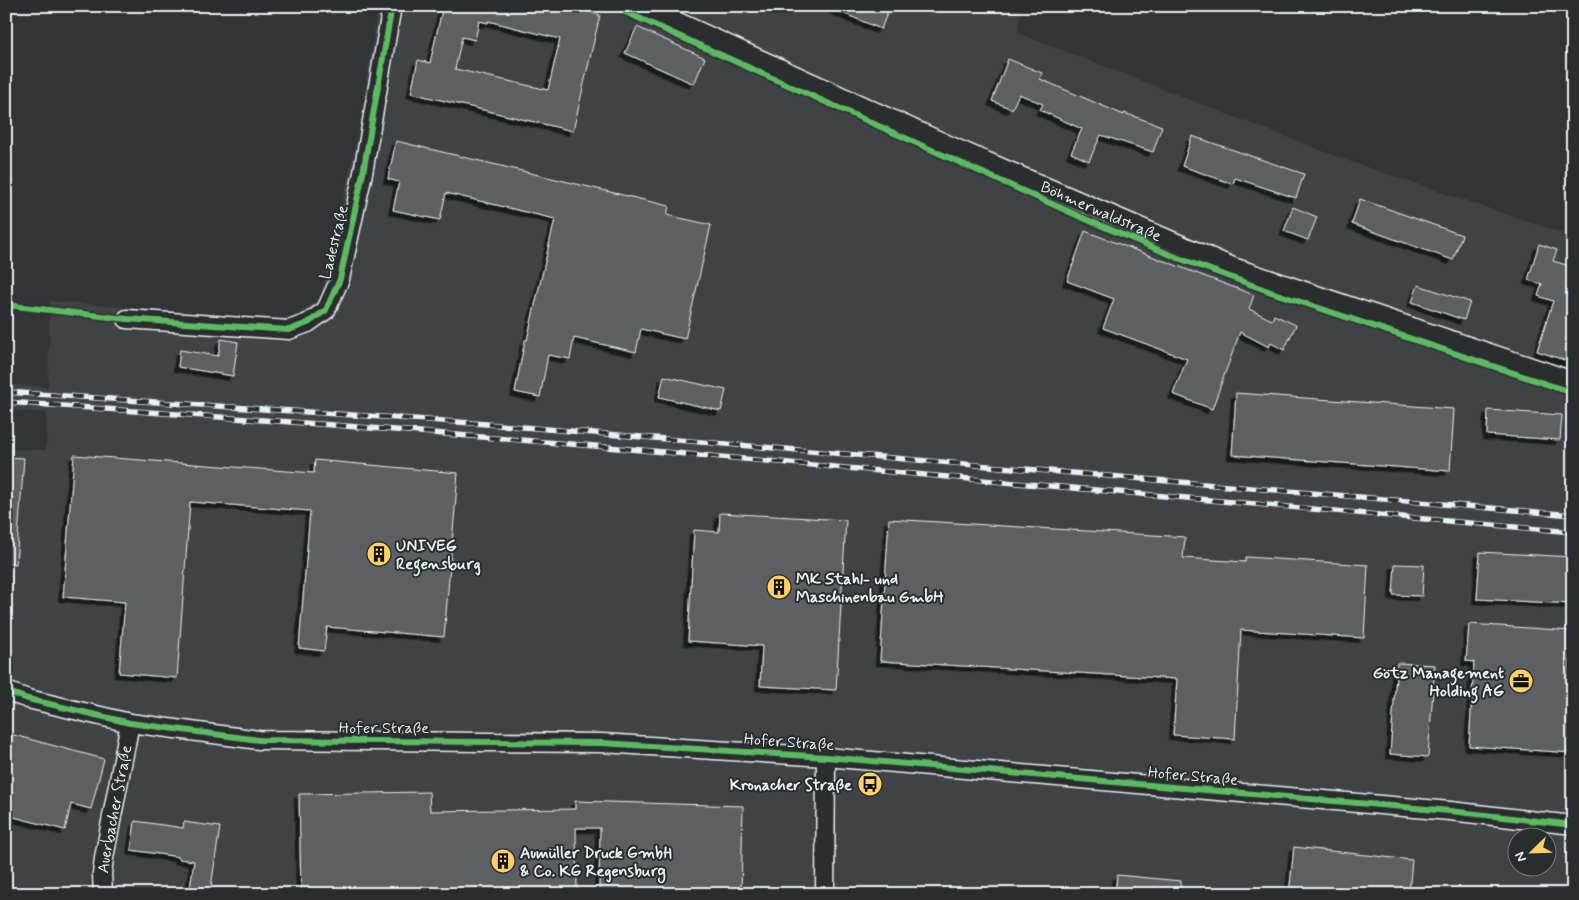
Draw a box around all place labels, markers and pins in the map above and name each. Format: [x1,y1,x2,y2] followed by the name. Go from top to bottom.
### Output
[396,536,481,577] place label: UNIVEG Regensburg
[366,541,392,567] building icon: UNIVEG Regensburg
[796,569,944,608] place label: MK Stahl- und Maschinenbau GmbH
[766,574,792,600] building icon: MK Stahl- und Maschinenbau GmbH
[1373,663,1504,704] place label: Götz Management Holding AG
[1508,668,1534,694] office icon: Götz Management Holding AG
[857,771,883,797] bus stop icon: Kronacher Straße
[730,775,852,796] place label: Kronacher Straße
[520,843,672,884] place label: Aumüller Druck GmbH & Co. KG Regensburg
[490,848,516,874] building icon: Aumüller Druck GmbH & Co. KG Regensburg

